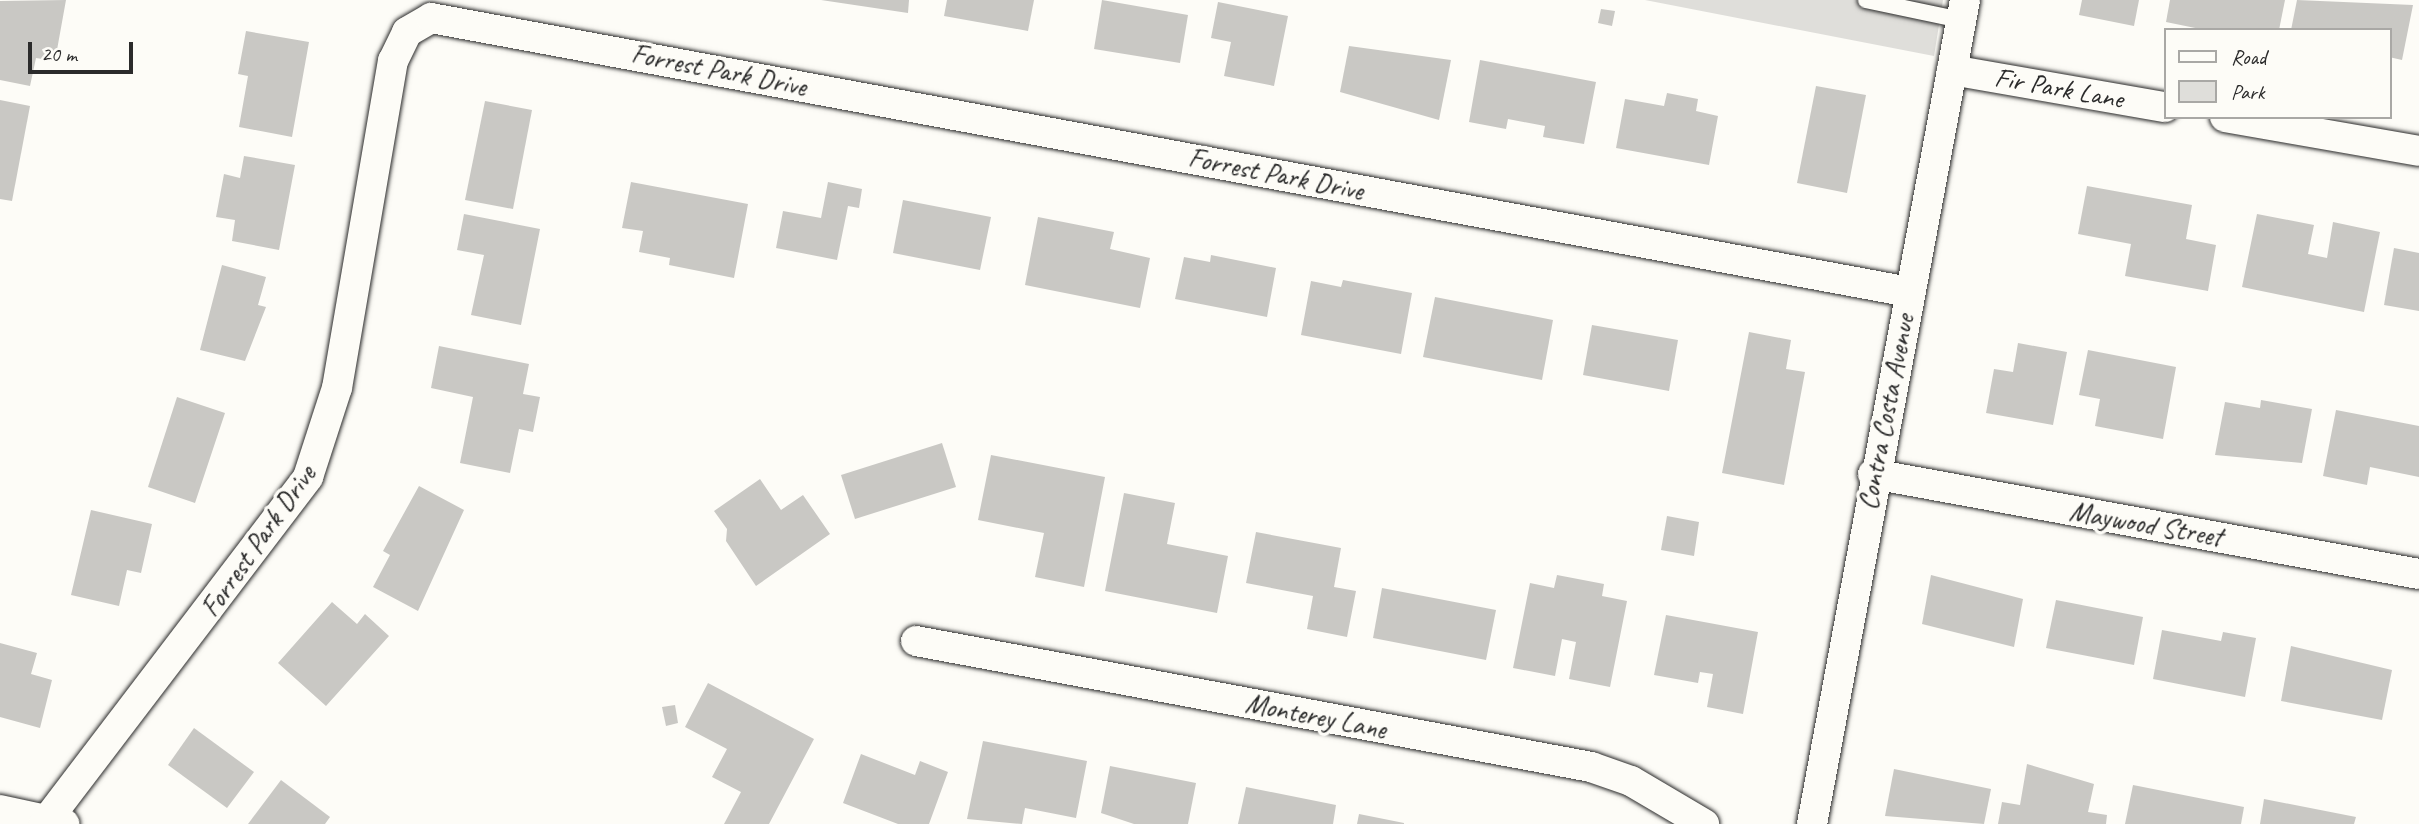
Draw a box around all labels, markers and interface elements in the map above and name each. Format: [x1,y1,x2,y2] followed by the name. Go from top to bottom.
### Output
[32,28,136,72] scale bar
[2164,28,2391,119] legend
[628,36,810,104] street label: Forrest Park Drive
[41,41,77,67] text: 20 m
[2231,44,2266,70] text: Road
[1991,60,2127,116] street label: Fir Park Lane
[2231,79,2264,105] text: Park
[1185,140,1367,208] street label: Forrest Park Drive
[1851,312,1921,512] street label: Contra Costa Avenue
[193,458,323,624] street label: Forrest Park Drive
[2067,494,2225,554] street label: Maywood Street
[1243,686,1389,746] street label: Monterey Lane

